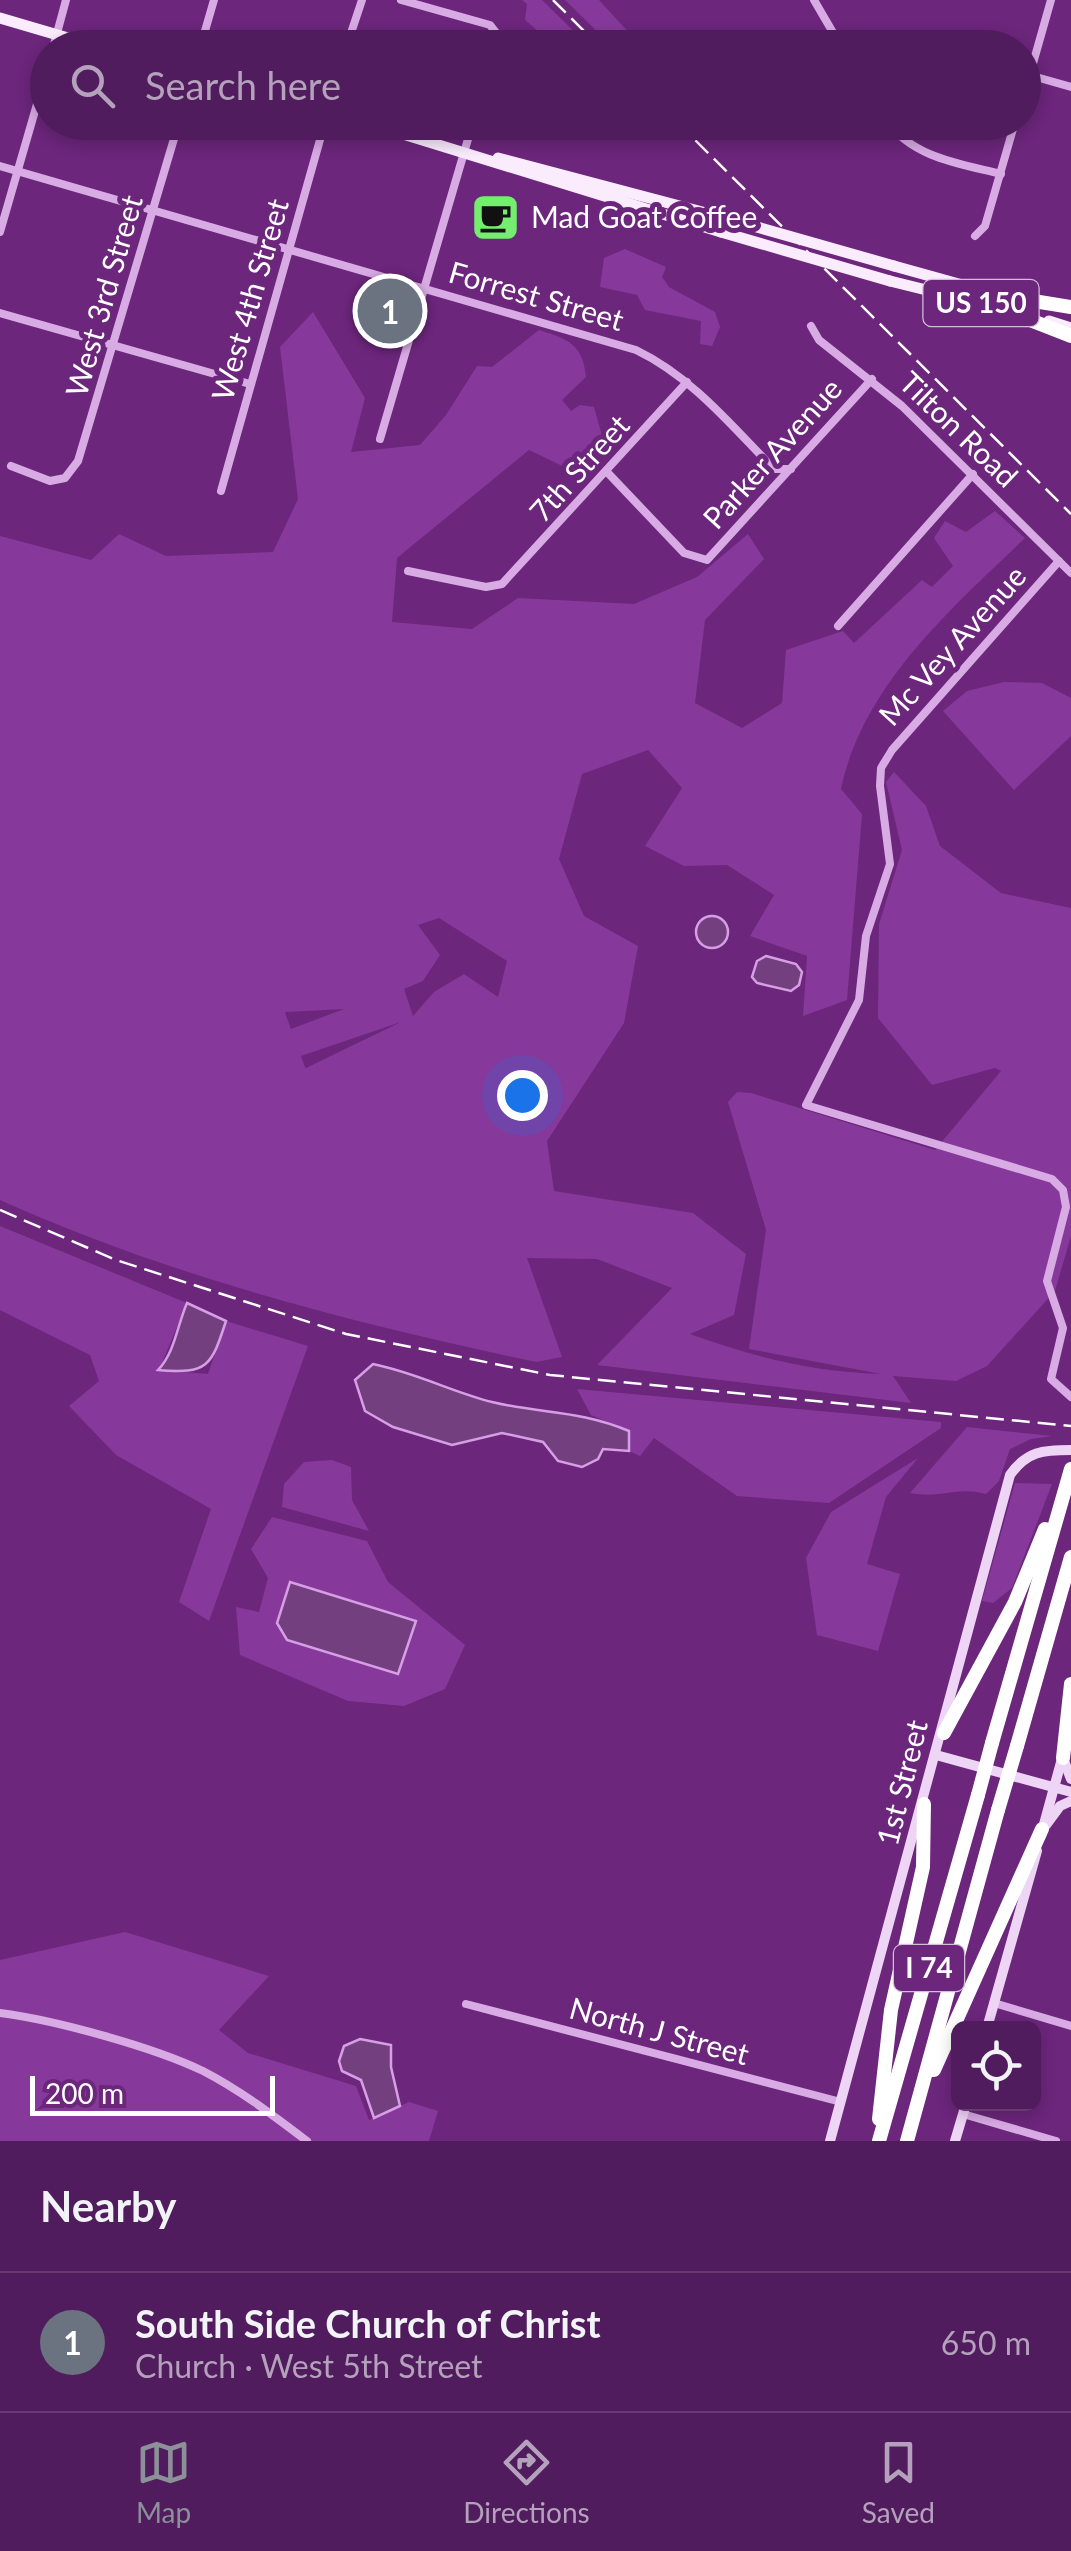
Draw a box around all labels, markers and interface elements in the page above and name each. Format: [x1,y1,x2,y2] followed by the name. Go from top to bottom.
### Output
[30,30,1041,140] search box
[65,58,120,113] icon: search
[145,62,341,108] text: Search here
[57,190,149,400] street label: West 3rd Street
[470,192,522,244] cafe icon: Mad Goat Coffee
[203,194,295,404] street label: West 4th Street
[531,198,757,234] place label: Mad Goat Coffee
[445,253,628,337] street label: Forrest Street
[358,274,422,348] pin: 1
[924,280,1038,326] road number: US 150
[893,363,1026,494] street label: Tilton Road
[695,370,848,535] street label: Parker Avenue
[521,407,636,529] street label: 7th Street
[870,557,1033,732] street label: Mc Vey Avenue
[497,1070,548,1121] your location
[868,1716,934,1849] street label: 1st Street
[894,1945,964,1991] road number: I 74
[566,1989,753,2071] street label: North J Street
[951,2021,1041,2111] map controls
[951,2021,1041,2111] button: locate
[30,2071,275,2116] scale bar
[45,2076,124,2110] text: 200 m
[40,2181,177,2231] text: Nearby
[135,2300,601,2346] text: South Side Church of Christ
[63,2323,82,2362] text: 1
[941,2323,1031,2362] text: 650 m
[135,2346,483,2385] text: Church · West 5th Street
[136,2435,191,2529] tab: Map
[463,2435,590,2529] tab: Directions
[862,2435,935,2529] tab: Saved

